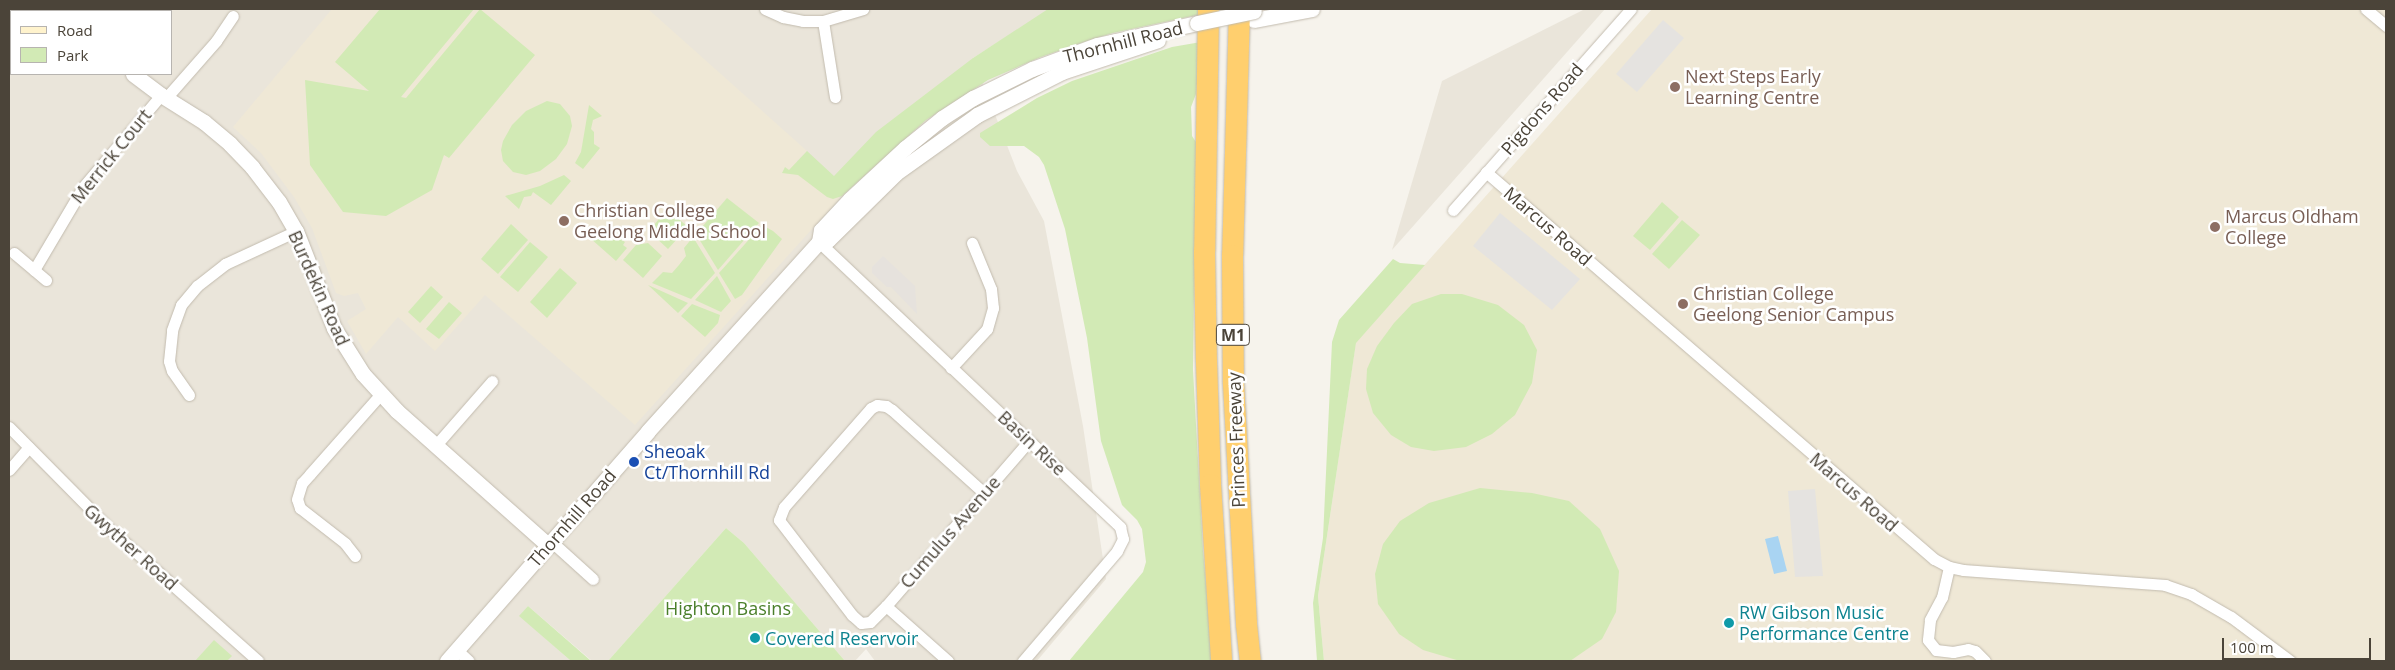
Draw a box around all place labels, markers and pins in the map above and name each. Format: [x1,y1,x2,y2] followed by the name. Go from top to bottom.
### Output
[1685,66,1821,108] place label: Next Steps Early Learning Centre
[1669,81,1681,93] marker: Next Steps Early Learning Centre
[574,200,766,242] place label: Christian College Geelong Middle School
[2225,206,2359,248] place label: Marcus Oldham College
[558,215,570,227] marker: Christian College Geelong Middle School
[2209,221,2221,233] marker: Marcus Oldham College
[1693,283,1894,326] place label: Christian College Geelong Senior Campus
[1677,298,1689,310] marker: Christian College Geelong Senior Campus
[644,441,770,484] place label: Sheoak Ct/Thornhill Rd
[628,456,640,468] marker: Sheoak Ct/Thornhill Rd
[1739,602,1909,644] place label: RW Gibson Music Performance Centre
[1723,617,1735,629] marker: RW Gibson Music Performance Centre
[765,627,918,649] place label: Covered Reservoir
[749,632,761,644] marker: Covered Reservoir

